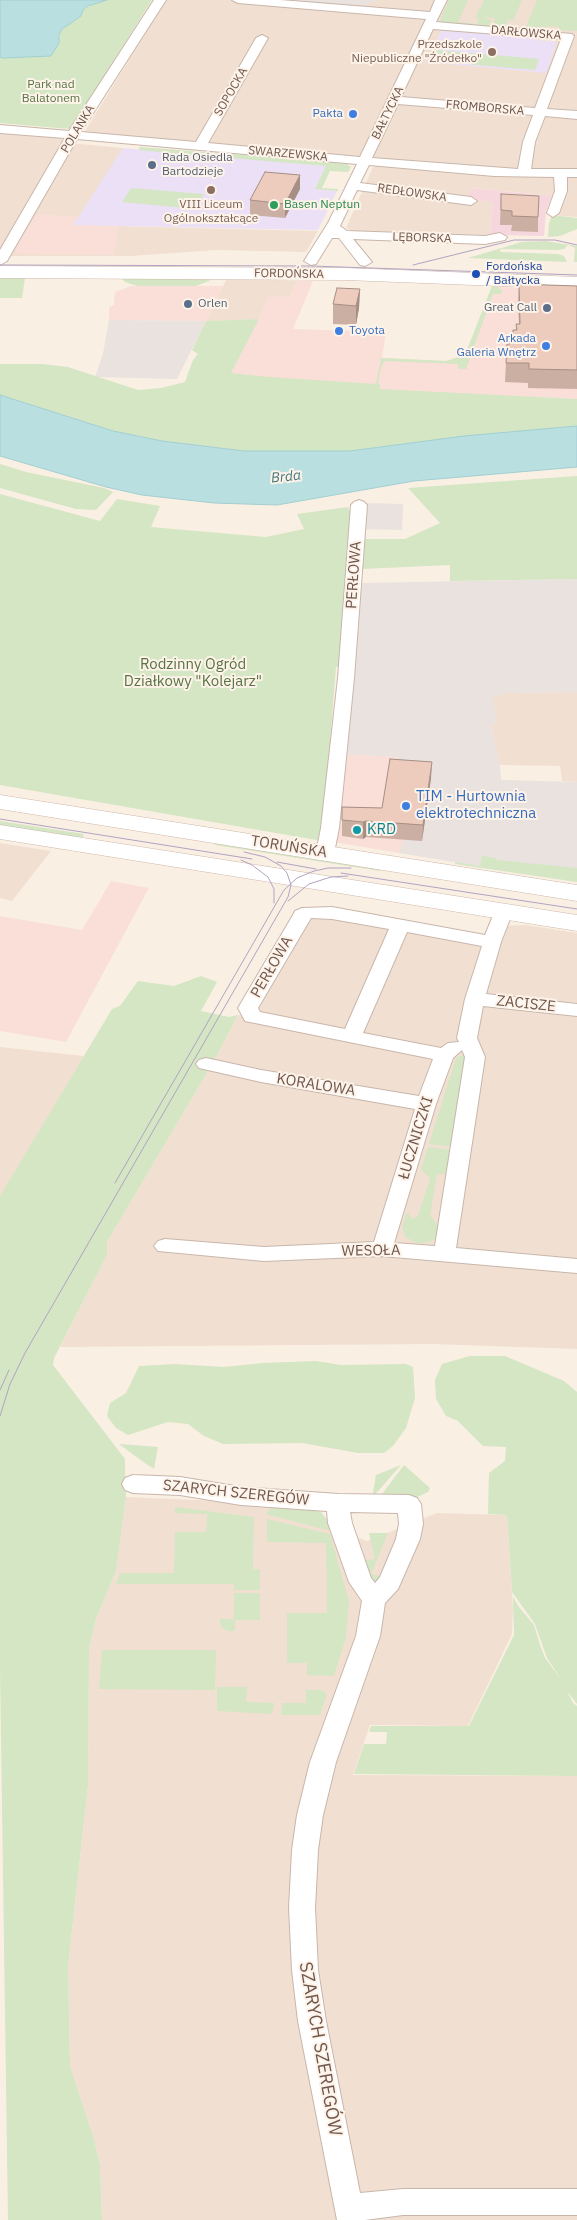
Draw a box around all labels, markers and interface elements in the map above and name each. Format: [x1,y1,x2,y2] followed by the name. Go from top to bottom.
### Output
[490,23,562,43] street label: DARŁOWSKA
[351,38,482,66] place label: Przedszkole Niepubliczne "Źródełko"
[486,46,498,58] marker: Przedszkole Niepubliczne "Źródełko"
[211,65,251,119] street label: SOPOCKA
[22,78,80,106] park label: Park nad Balatonem
[369,84,407,142] street label: BAŁTYCKA
[445,97,525,119] street label: FROMBORSKA
[58,102,98,156] street label: POLANKA
[313,107,343,121] place label: Pakta
[347,108,359,120] marker: Pakta
[248,143,328,165] street label: SWARZEWSKA
[162,151,233,179] place label: Rada Osiedla Bartodzieje
[146,159,158,171] marker: Rada Osiedla Bartodzieje
[376,181,448,205] street label: REDŁOWSKA
[205,184,217,196] marker: VIII Liceum Ogólnokształcące
[164,198,258,226] place label: VIII Liceum Ogólnokształcące
[284,198,360,212] place label: Basen Neptun
[268,199,280,211] marker: Basen Neptun
[392,230,452,246] street label: LĘBORSKA
[486,260,542,288] place label: Fordońska / Bałtycka
[254,266,324,282] street label: FORDOŃSKA
[470,268,482,280] marker: Fordońska / Bałtycka
[198,297,228,311] place label: Orlen
[182,298,194,310] marker: Orlen
[484,301,537,315] place label: Great Call
[541,302,553,314] marker: Great Call
[349,324,385,338] place label: Toyota
[333,325,345,337] marker: Toyota
[457,332,536,360] place label: Arkada Galeria Wnętrz
[540,340,552,352] marker: Arkada Galeria Wnętrz
[270,467,302,487] water label: Brda
[343,540,365,610] street label: PERŁOWA
[124,656,262,691] park label: Rodzinny Ogród Działkowy "Kolejarz"
[416,788,536,823] place label: TIM - Hurtownia elektrotechniczna
[400,800,412,812] marker: TIM - Hurtownia elektrotechniczna
[367,821,396,839] place label: KRD
[351,824,363,836] marker: KRD
[250,832,328,862] street label: TORUŃSKA
[247,933,297,1001] street label: PERŁOWA
[495,992,557,1016] street label: ZACISZE
[275,1070,357,1100] street label: KORALOWA
[395,1094,437,1182] street label: ŁUCZNICZKI
[341,1241,401,1261] street label: WESOŁA
[162,1476,310,1510] street label: SZARYCH SZEREGÓW
[294,1960,346,2138] street label: SZARYCH SZEREGÓW

